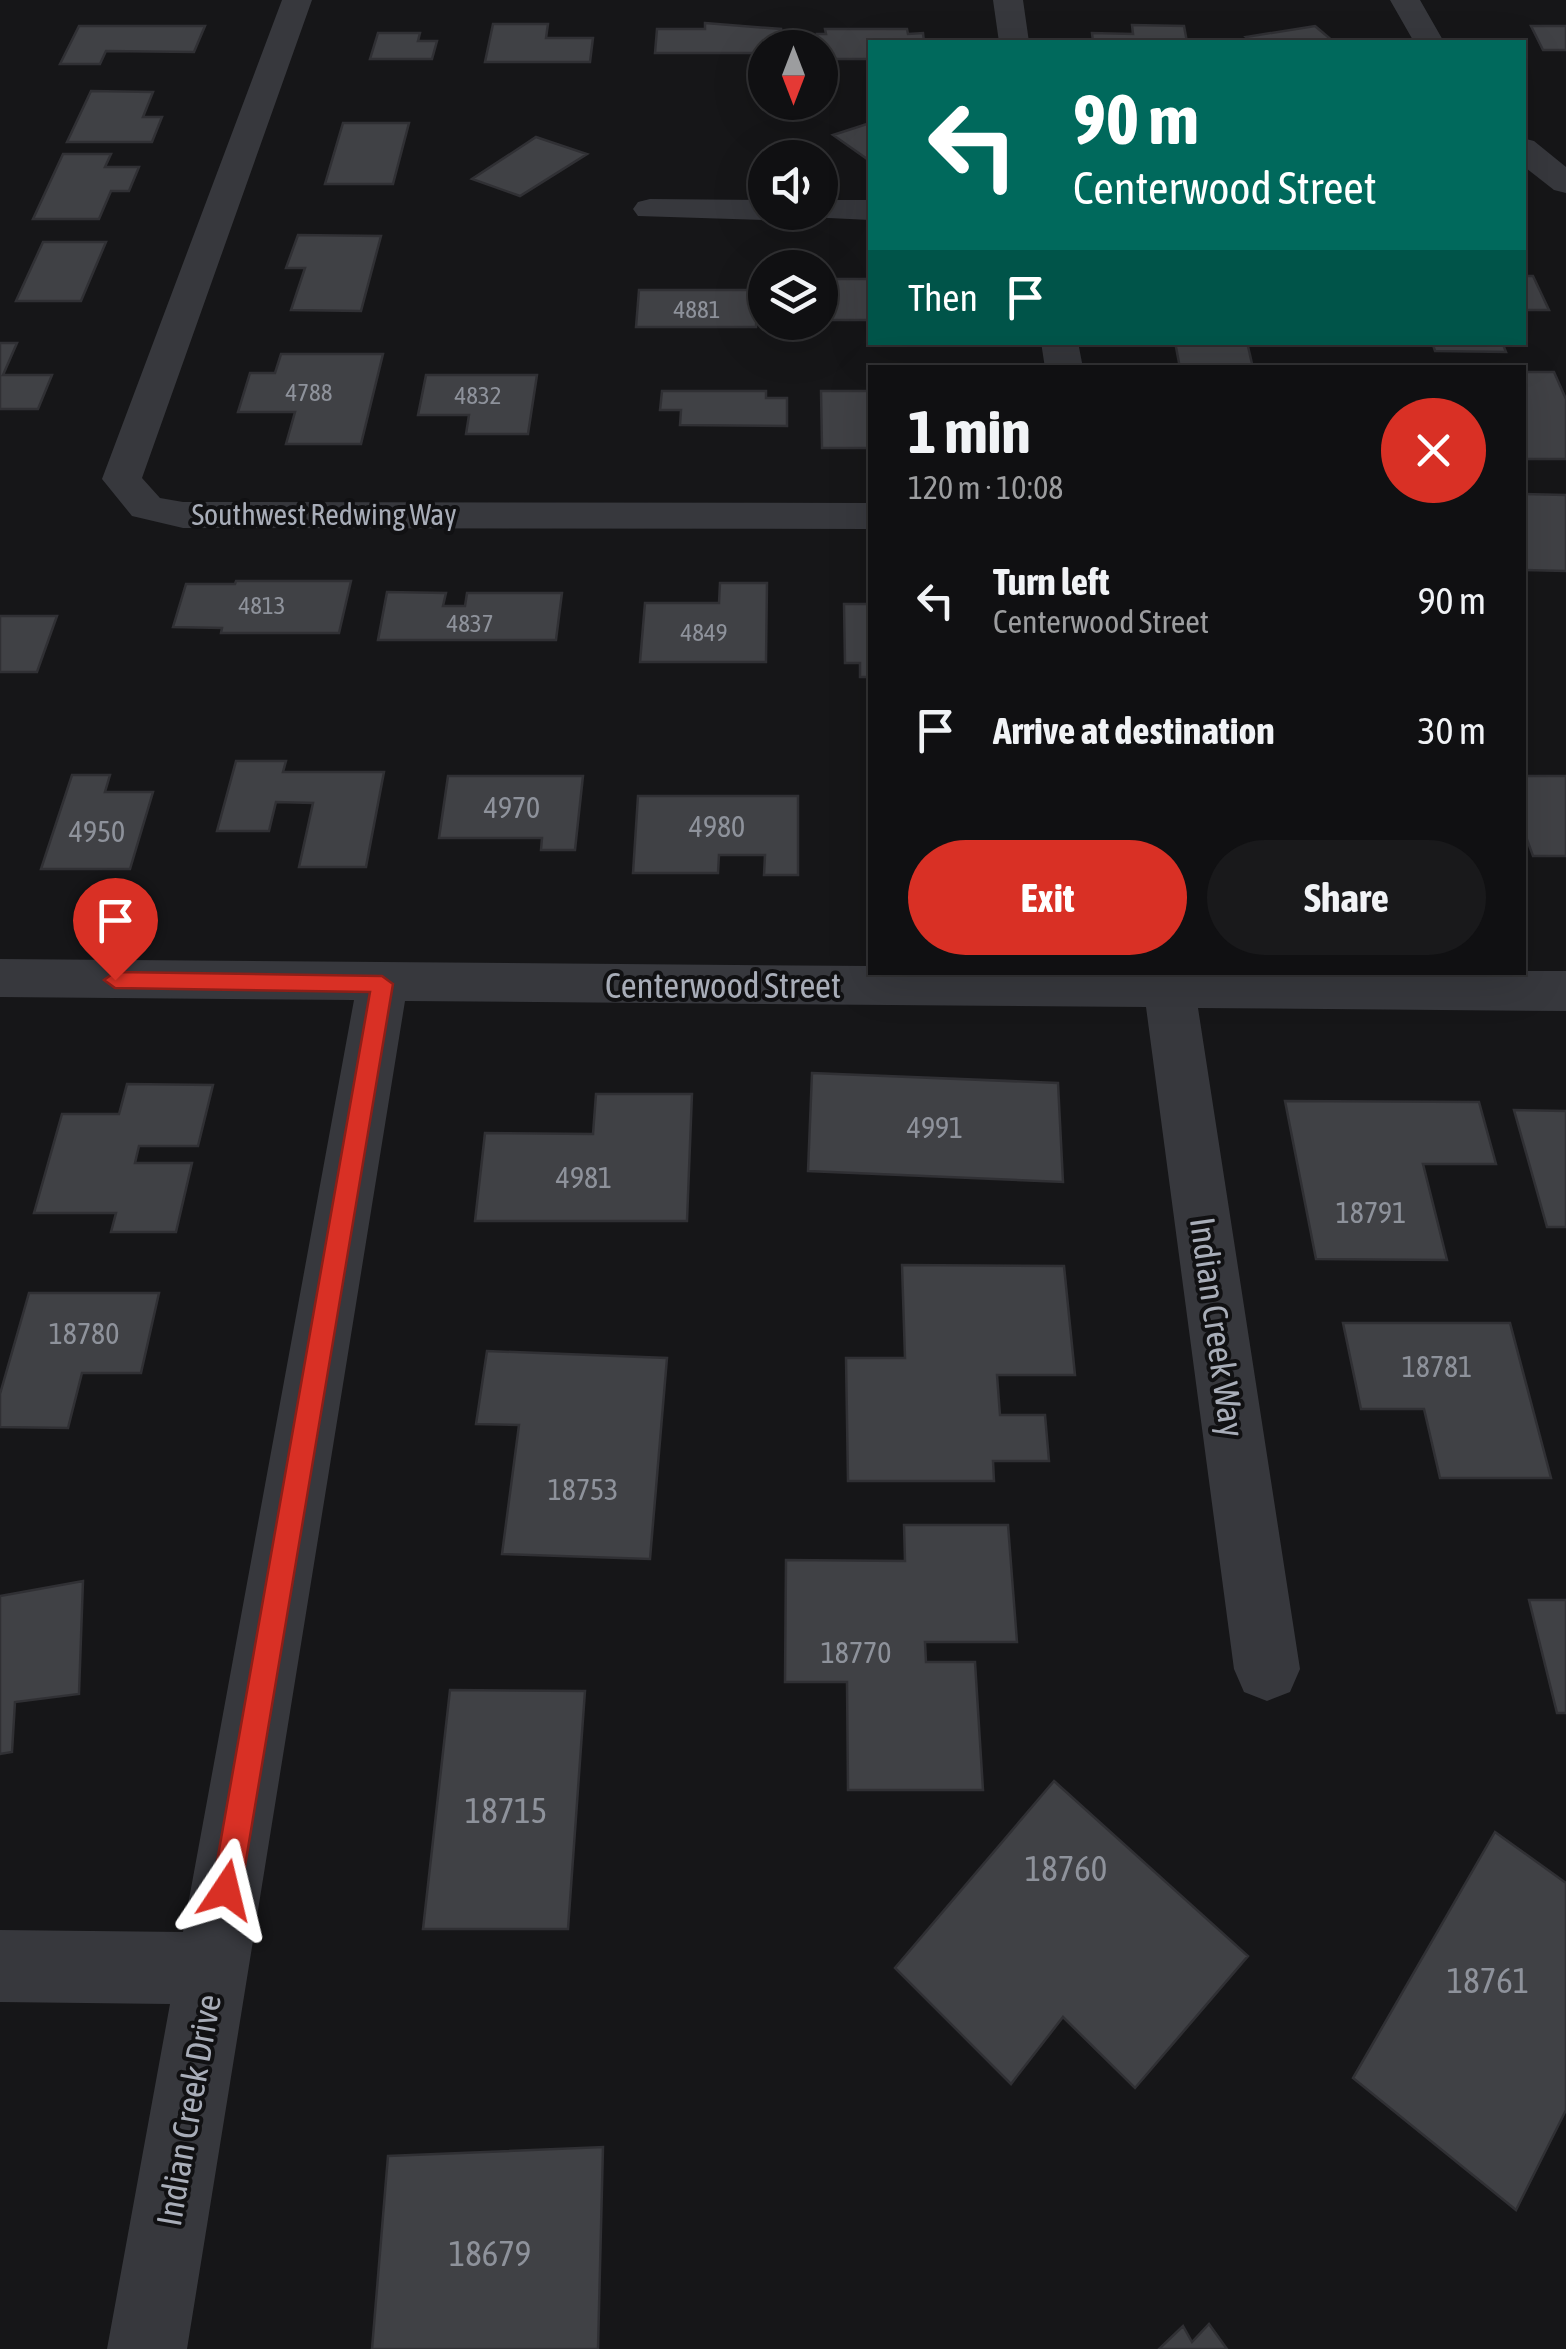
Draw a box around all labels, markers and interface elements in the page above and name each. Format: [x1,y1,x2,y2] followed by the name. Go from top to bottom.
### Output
[748,30,838,120] north arrow
[748,30,838,340] map controls
[1073,79,1199,159] text: 90 m
[908,80,1038,210] icon: left
[748,140,838,230] button: sound
[1073,162,1377,214] text: Centerwood Street
[748,250,838,340] button: layers
[998,270,1053,325] icon: arrive
[908,276,978,319] text: Then
[673,295,721,323] house number: 4881
[285,378,333,406] house number: 4788
[454,381,502,409] house number: 4832
[908,397,1031,466] text: 1 min
[1381,398,1486,503] button: close
[908,469,1063,506] text: 120 m · 10:08
[191,497,457,531] street label: Southwest Redwing Way
[993,560,1109,603] text: Turn left
[908,573,963,628] icon: left
[1418,579,1486,622] text: 90 m
[238,591,286,619] house number: 4813
[993,603,1209,640] text: Centerwood Street
[446,609,494,637] house number: 4837
[680,618,728,646] house number: 4849
[908,703,963,758] icon: arrive
[993,709,1275,752] text: Arrive at destination
[1418,709,1486,752] text: 30 m
[484,790,540,824] house number: 4970
[689,809,745,843] house number: 4980
[69,814,125,848] house number: 4950
[908,840,1187,955] button: Exit
[1207,840,1486,955] button: Share
[73,878,158,981] pin
[88,893,143,948] icon: arrive
[605,965,841,1005] street label: Centerwood Street
[907,1110,963,1144] house number: 4991
[556,1160,612,1194] house number: 4981
[1336,1195,1406,1229] house number: 18791
[1183,1215,1253,1439] street label: Indian Creek Way
[49,1316,119,1350] house number: 18780
[1402,1349,1472,1383] house number: 18781
[548,1472,618,1506] house number: 18753
[821,1635,891,1669] house number: 18770
[465,1790,547,1830] house number: 18715
[174,1838,278,1942] position arrow
[1025,1848,1107,1888] house number: 18760
[1447,1960,1529,2000] house number: 18761
[148,1991,228,2229] street label: Indian Creek Drive
[449,2233,531,2273] house number: 18679

